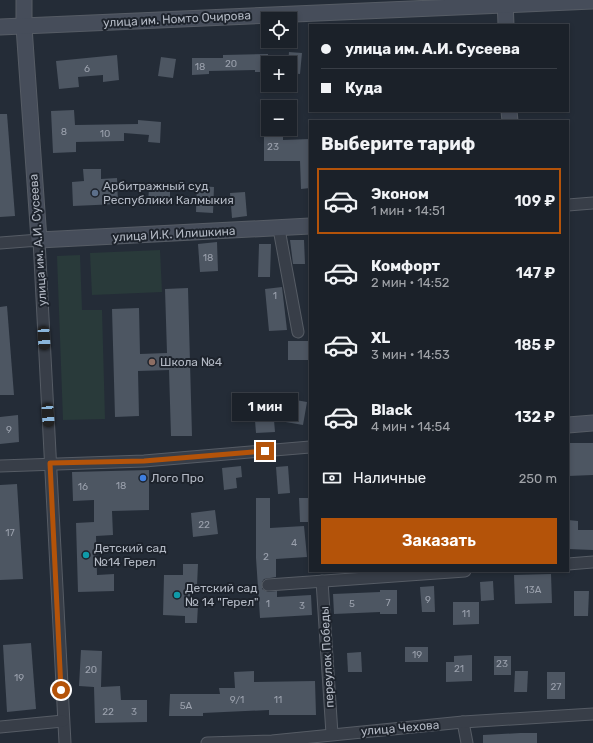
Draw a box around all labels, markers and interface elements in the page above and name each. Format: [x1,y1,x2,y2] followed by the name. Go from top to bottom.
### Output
[103,8,251,30] street label: улица им. Номто Очирова
[261,12,297,136] map controls
[261,12,297,48] button: locate
[345,40,520,58] text: улица им. А.И. Сусеева
[261,56,297,92] button: +
[225,58,237,70] house number: 20
[195,61,205,73] house number: 18
[84,63,90,75] house number: 6
[345,79,382,97] text: Куда
[261,100,297,136] button: −
[61,126,67,138] house number: 8
[100,128,110,140] house number: 10
[321,133,475,155] text: Выберите тариф
[267,141,279,153] house number: 23
[26,173,50,307] street label: улица им. А.И. Сусеева
[103,179,234,207] place label: Арбитражный суд Республики Калмыкия
[323,183,359,219] icon: car
[371,185,429,203] text: Эконом
[90,188,100,198] marker: Арбитражный суд Республики Калмыкия
[514,192,555,210] text: 109 ₽
[371,203,445,218] text: 1 мин · 14:51
[112,224,236,244] street label: улица И.К. Илишкина
[203,252,213,264] house number: 18
[323,255,359,291] icon: car
[371,257,440,275] text: Комфорт
[516,264,555,282] text: 147 ₽
[371,275,450,290] text: 2 мин · 14:52
[273,290,277,302] house number: 1
[37,326,51,350] car
[323,327,359,363] icon: car
[371,329,390,347] text: XL
[514,336,555,354] text: 185 ₽
[371,347,450,362] text: 3 мин · 14:53
[160,355,223,369] place label: Школа №4
[147,357,157,367] marker: Школа №4
[232,393,298,421] callout: 1 мин
[248,399,282,414] text: 1 мин
[323,399,359,435] icon: car
[371,401,412,419] text: Black
[41,403,55,427] car
[515,408,555,426] text: 132 ₽
[371,419,450,434] text: 4 мин · 14:54
[6,424,12,436] house number: 9
[256,442,274,460] route end
[321,467,343,489] icon: cash
[353,469,426,487] text: Наличные
[151,471,204,485] place label: Лого Про
[519,471,557,486] text: 250 m
[138,473,148,483] marker: Лого Про
[116,480,126,492] house number: 18
[78,481,88,493] house number: 16
[321,518,557,564] button: Заказать
[198,519,210,531] house number: 22
[5,527,15,539] house number: 17
[291,537,297,549] house number: 4
[94,541,166,569] place label: Детский сад №14 Герел
[81,550,91,560] marker: Детский сад №14 Герел
[263,551,269,563] house number: 2
[185,581,259,609] place label: Детский сад № 14 "Герел"
[525,584,542,596] house number: 13А
[172,590,182,600] marker: Детский сад № 14 "Герел"
[425,594,431,606] house number: 9
[385,597,391,609] house number: 7
[266,598,270,610] house number: 1
[349,598,355,610] house number: 5
[299,600,305,612] house number: 3
[317,606,337,708] street label: переулок Победы
[462,608,470,620] house number: 11
[412,649,422,661] house number: 19
[496,658,508,670] house number: 23
[454,663,464,675] house number: 21
[85,664,97,676] house number: 20
[14,672,24,684] house number: 19
[52,681,70,699] route start
[551,681,562,693] house number: 27
[230,694,244,706] house number: 9/1
[274,694,282,706] house number: 11
[180,700,193,712] house number: 5А
[102,706,114,718] house number: 22
[131,706,137,718] house number: 3
[360,718,440,738] street label: улица Чехова

